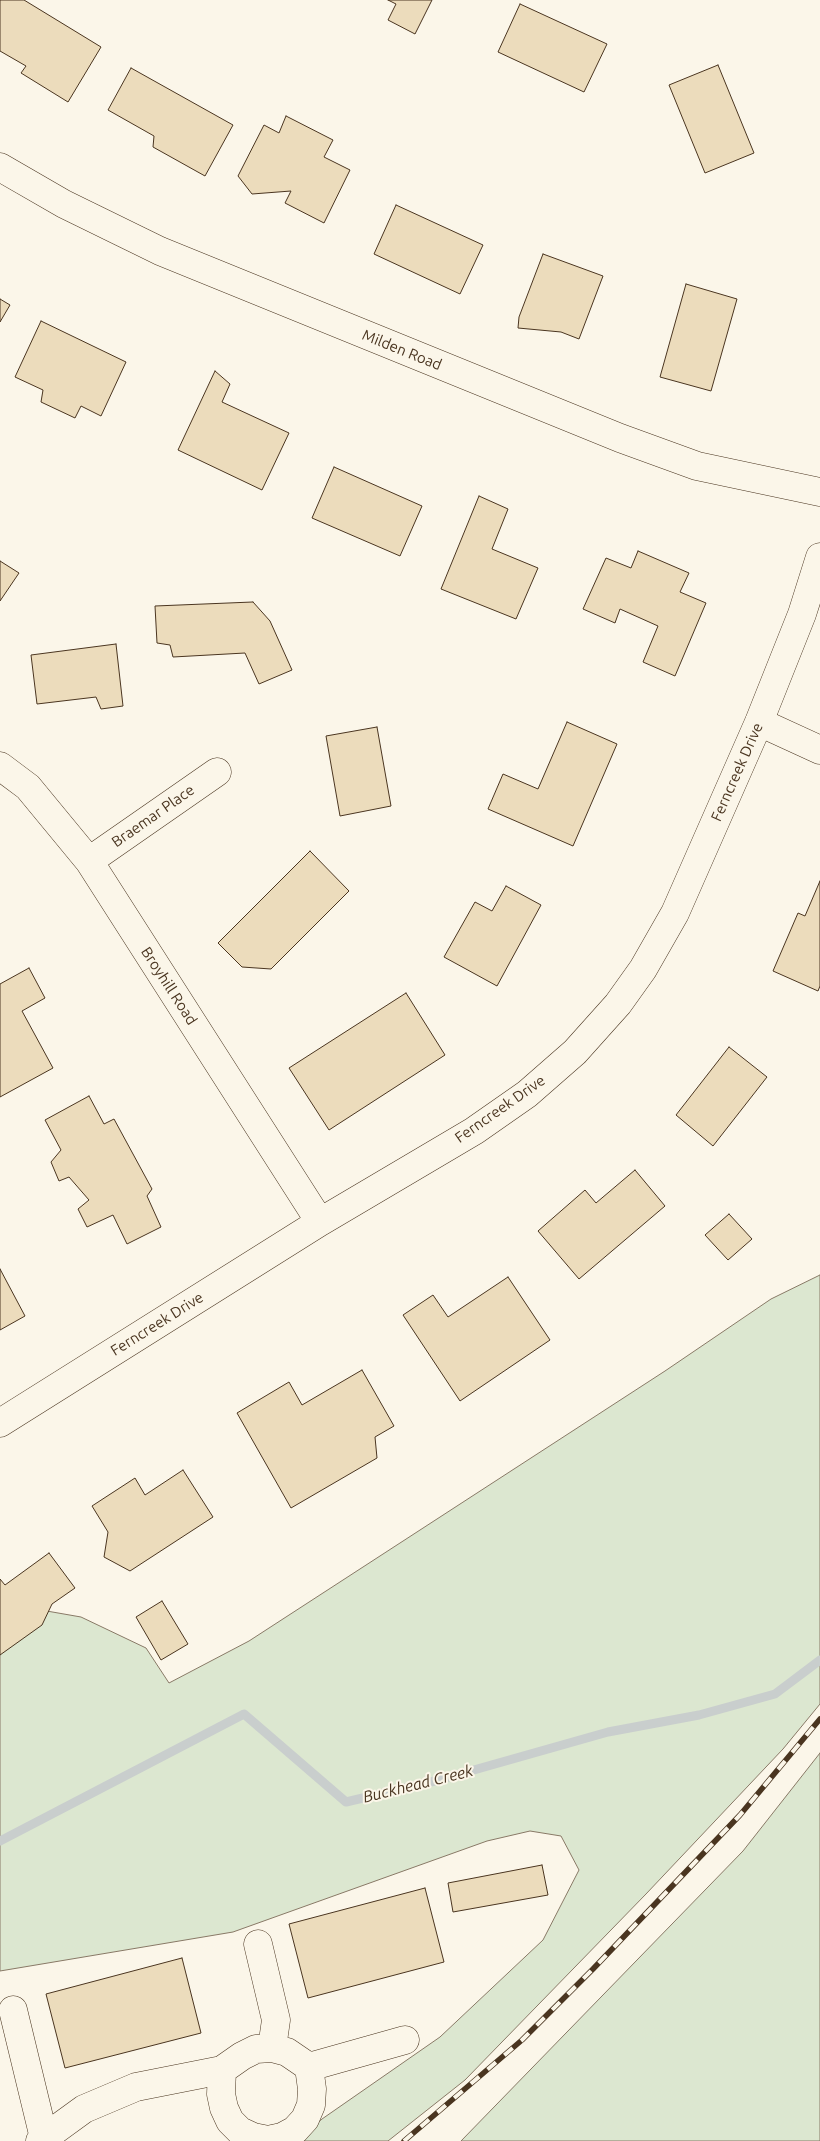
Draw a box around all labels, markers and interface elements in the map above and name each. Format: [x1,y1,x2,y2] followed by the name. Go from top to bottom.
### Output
[360,326,444,374] street label: Milden Road
[707,720,767,824] street label: Ferncreek Drive
[108,781,198,851] street label: Braemar Place
[137,944,201,1028] street label: Broyhill Road
[451,1071,549,1147] street label: Ferncreek Drive
[107,1288,207,1360] street label: Ferncreek Drive
[361,1761,475,1807] water label: Buckhead Creek

